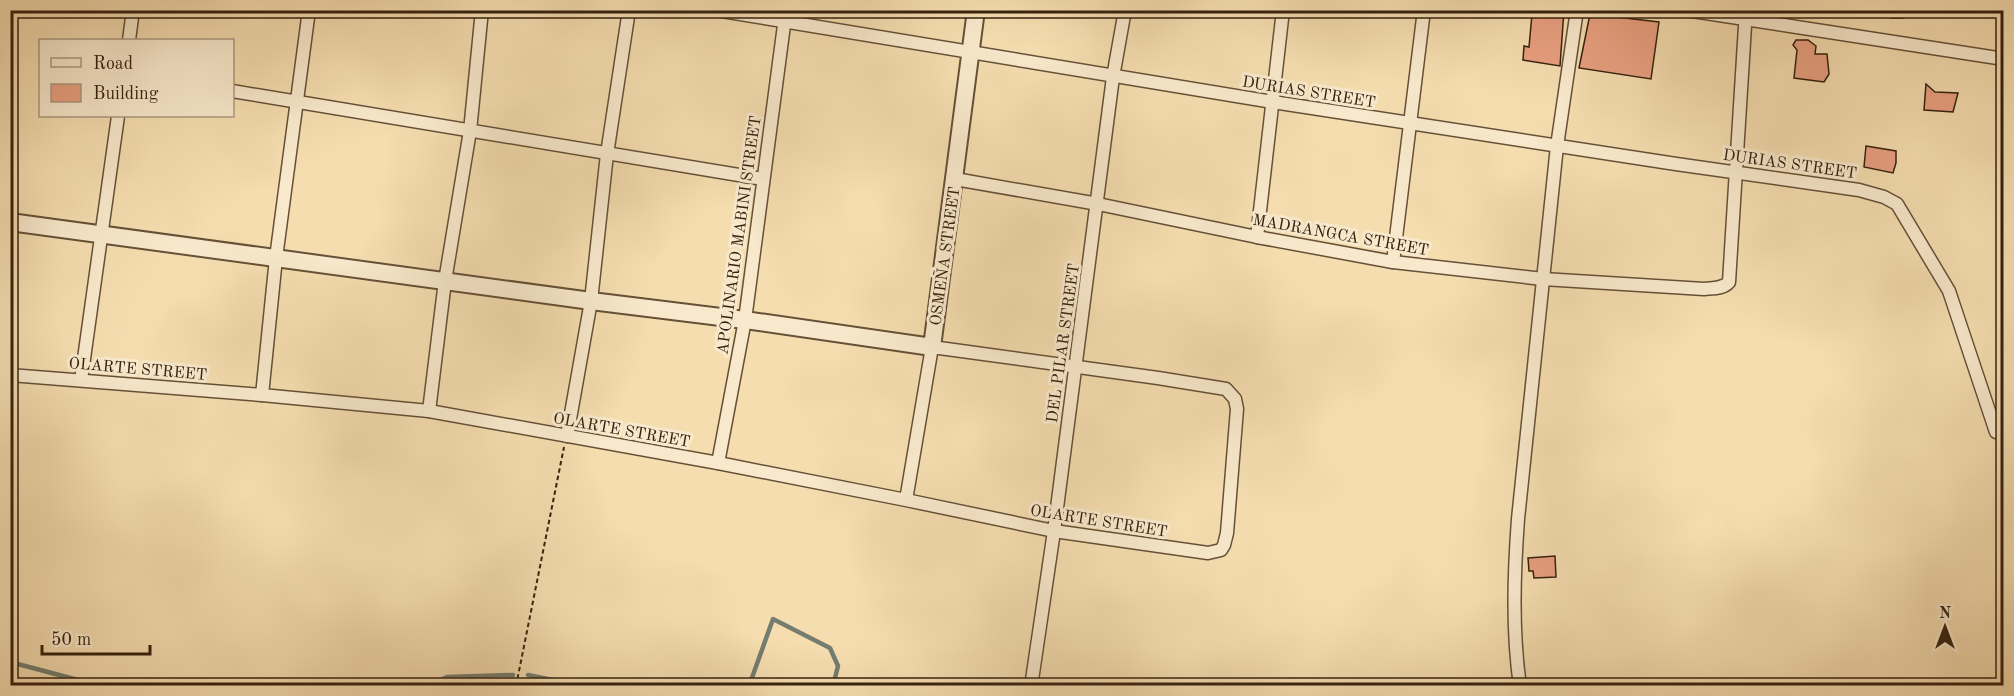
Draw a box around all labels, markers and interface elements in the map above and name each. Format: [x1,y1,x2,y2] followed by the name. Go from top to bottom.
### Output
[39,39,234,117] legend
[93,55,133,73] text: Road
[1241,75,1377,111] street label: DURIAS STREET
[93,85,159,103] text: Building
[715,115,765,356] street label: APOLINARIO MABINI STREET
[1722,148,1858,182] street label: DURIAS STREET
[923,185,964,327] street label: OSMEÑA STREET
[1251,213,1430,259] street label: MADRANGCA STREET
[1045,262,1083,424] street label: DEL PILAR STREET
[68,356,208,384] street label: OLARTE STREET
[552,411,691,451] street label: OLARTE STREET
[1029,503,1169,541] street label: OLARTE STREET
[1915,597,1975,657] north arrow
[1939,606,1952,622] text: N
[42,618,150,656] scale bar
[51,631,91,649] text: 50 m

